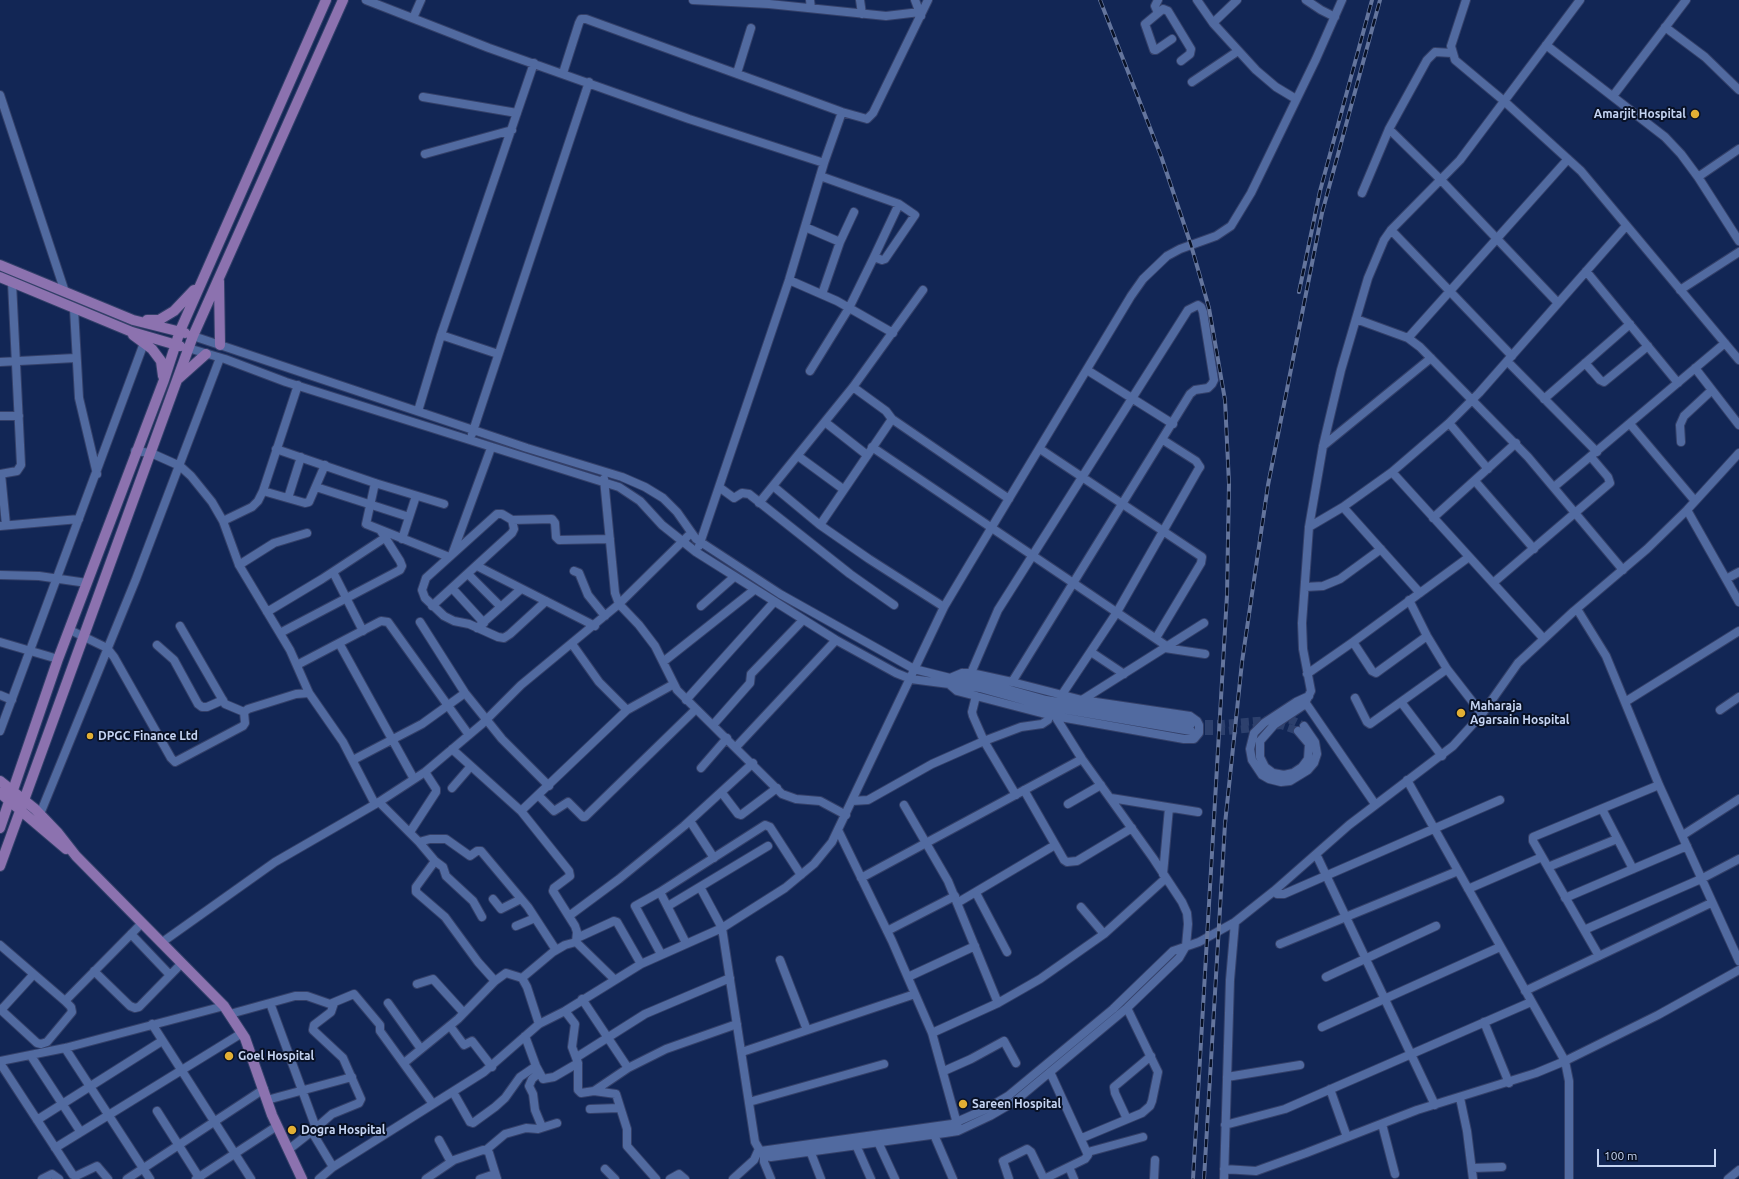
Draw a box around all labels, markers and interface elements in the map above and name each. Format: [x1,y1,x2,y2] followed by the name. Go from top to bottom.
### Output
[1594,107,1686,121] place label: Amarjit Hospital
[1689,108,1701,120] marker: Amarjit Hospital
[1470,699,1569,727] place label: Maharaja Agarsain Hospital
[1455,707,1467,719] marker: Maharaja Agarsain Hospital
[98,729,198,743] place label: DPGC Finance Ltd
[85,731,95,741] marker: DPGC Finance Ltd
[238,1049,314,1063] place label: Goel Hospital
[223,1050,235,1062] marker: Goel Hospital
[972,1097,1061,1111] place label: Sareen Hospital
[957,1098,969,1110] marker: Sareen Hospital
[301,1123,385,1137] place label: Dogra Hospital
[286,1124,298,1136] marker: Dogra Hospital
[1599,1141,1718,1167] scale bar
[1604,1149,1637,1162] text: 100 m

